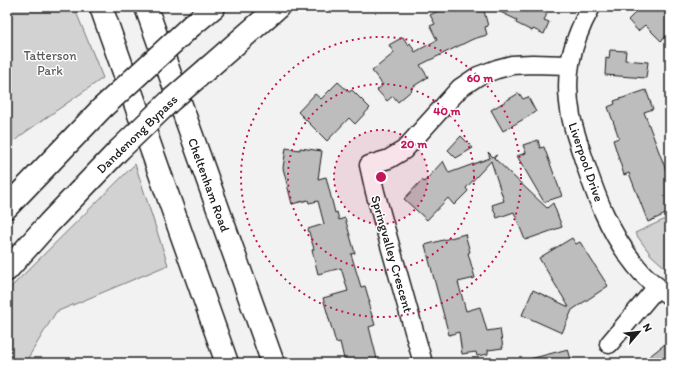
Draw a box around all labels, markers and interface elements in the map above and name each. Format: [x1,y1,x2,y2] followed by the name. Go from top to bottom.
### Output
[23,48,77,78] park label: Tatterson Park
[467,71,494,85] text: 60 m
[93,92,181,176] street label: Dandenong Bypass
[433,104,462,118] text: 40 m
[565,120,607,204] street label: Liverpool Drive
[185,136,233,234] street label: Cheltenham Road
[401,137,428,151] text: 20 m
[374,170,388,184] centre of rings
[368,194,416,315] street label: Springvalley Crescent
[619,312,659,352] north arrow
[640,321,655,334] text: N

